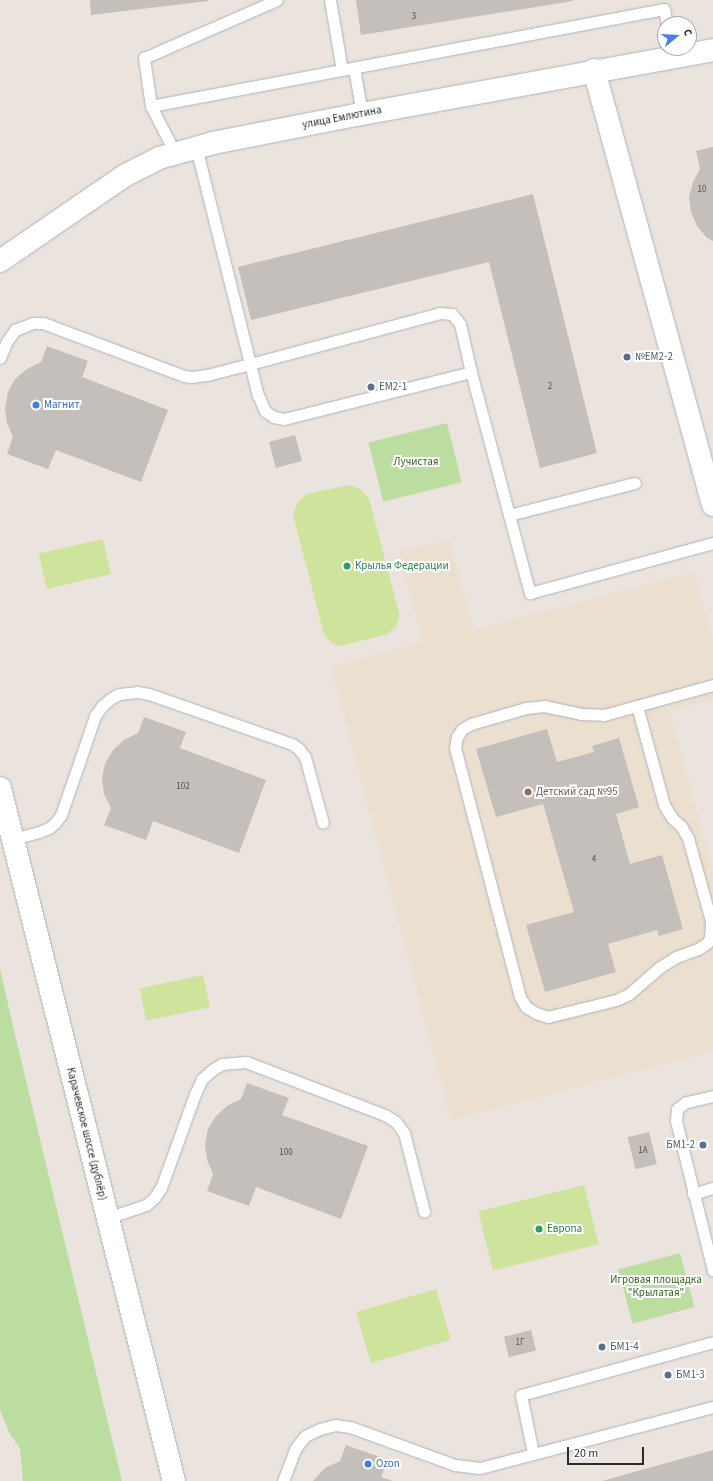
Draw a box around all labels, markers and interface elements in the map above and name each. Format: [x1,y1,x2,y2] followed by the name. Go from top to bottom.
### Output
[412,12,416,22] house number: 3
[657,16,697,56] north arrow
[680,27,696,38] text: С
[301,104,383,132] street label: улица Емлютина
[698,185,706,195] house number: 10
[635,350,673,364] place label: №ЕМ2-2
[622,352,632,362] marker: №ЕМ2-2
[379,380,407,394] place label: ЕМ2-1
[366,382,376,392] marker: ЕМ2-1
[548,382,552,392] house number: 2
[44,398,80,412] place label: Магнит
[31,400,41,410] marker: Магнит
[394,455,438,469] park label: Лучистая
[355,559,449,573] place label: Крылья Федерации
[342,561,352,571] marker: Крылья Федерации
[176,782,190,792] house number: 102
[536,785,618,799] place label: Детский сад №95
[523,787,533,797] marker: Детский сад №95
[592,855,596,865] house number: 4
[63,1066,109,1202] street label: Карачевское шоссе (дублёр)
[666,1138,695,1152] place label: БМ1-2
[698,1140,708,1150] marker: БМ1-2
[638,1146,648,1156] house number: 1А
[279,1148,293,1158] house number: 100
[547,1222,582,1236] place label: Европа
[534,1224,544,1234] marker: Европа
[610,1274,702,1300] park label: Игровая площадка "Крылатая"
[516,1338,524,1348] house number: 1Г
[610,1340,639,1354] place label: БМ1-4
[597,1342,607,1352] marker: БМ1-4
[676,1368,705,1382] place label: БМ1-3
[663,1370,673,1380] marker: БМ1-3
[569,1439,646,1465] scale bar
[574,1445,598,1462] text: 20 m
[376,1457,400,1471] place label: Ozon
[363,1459,373,1469] marker: Ozon

